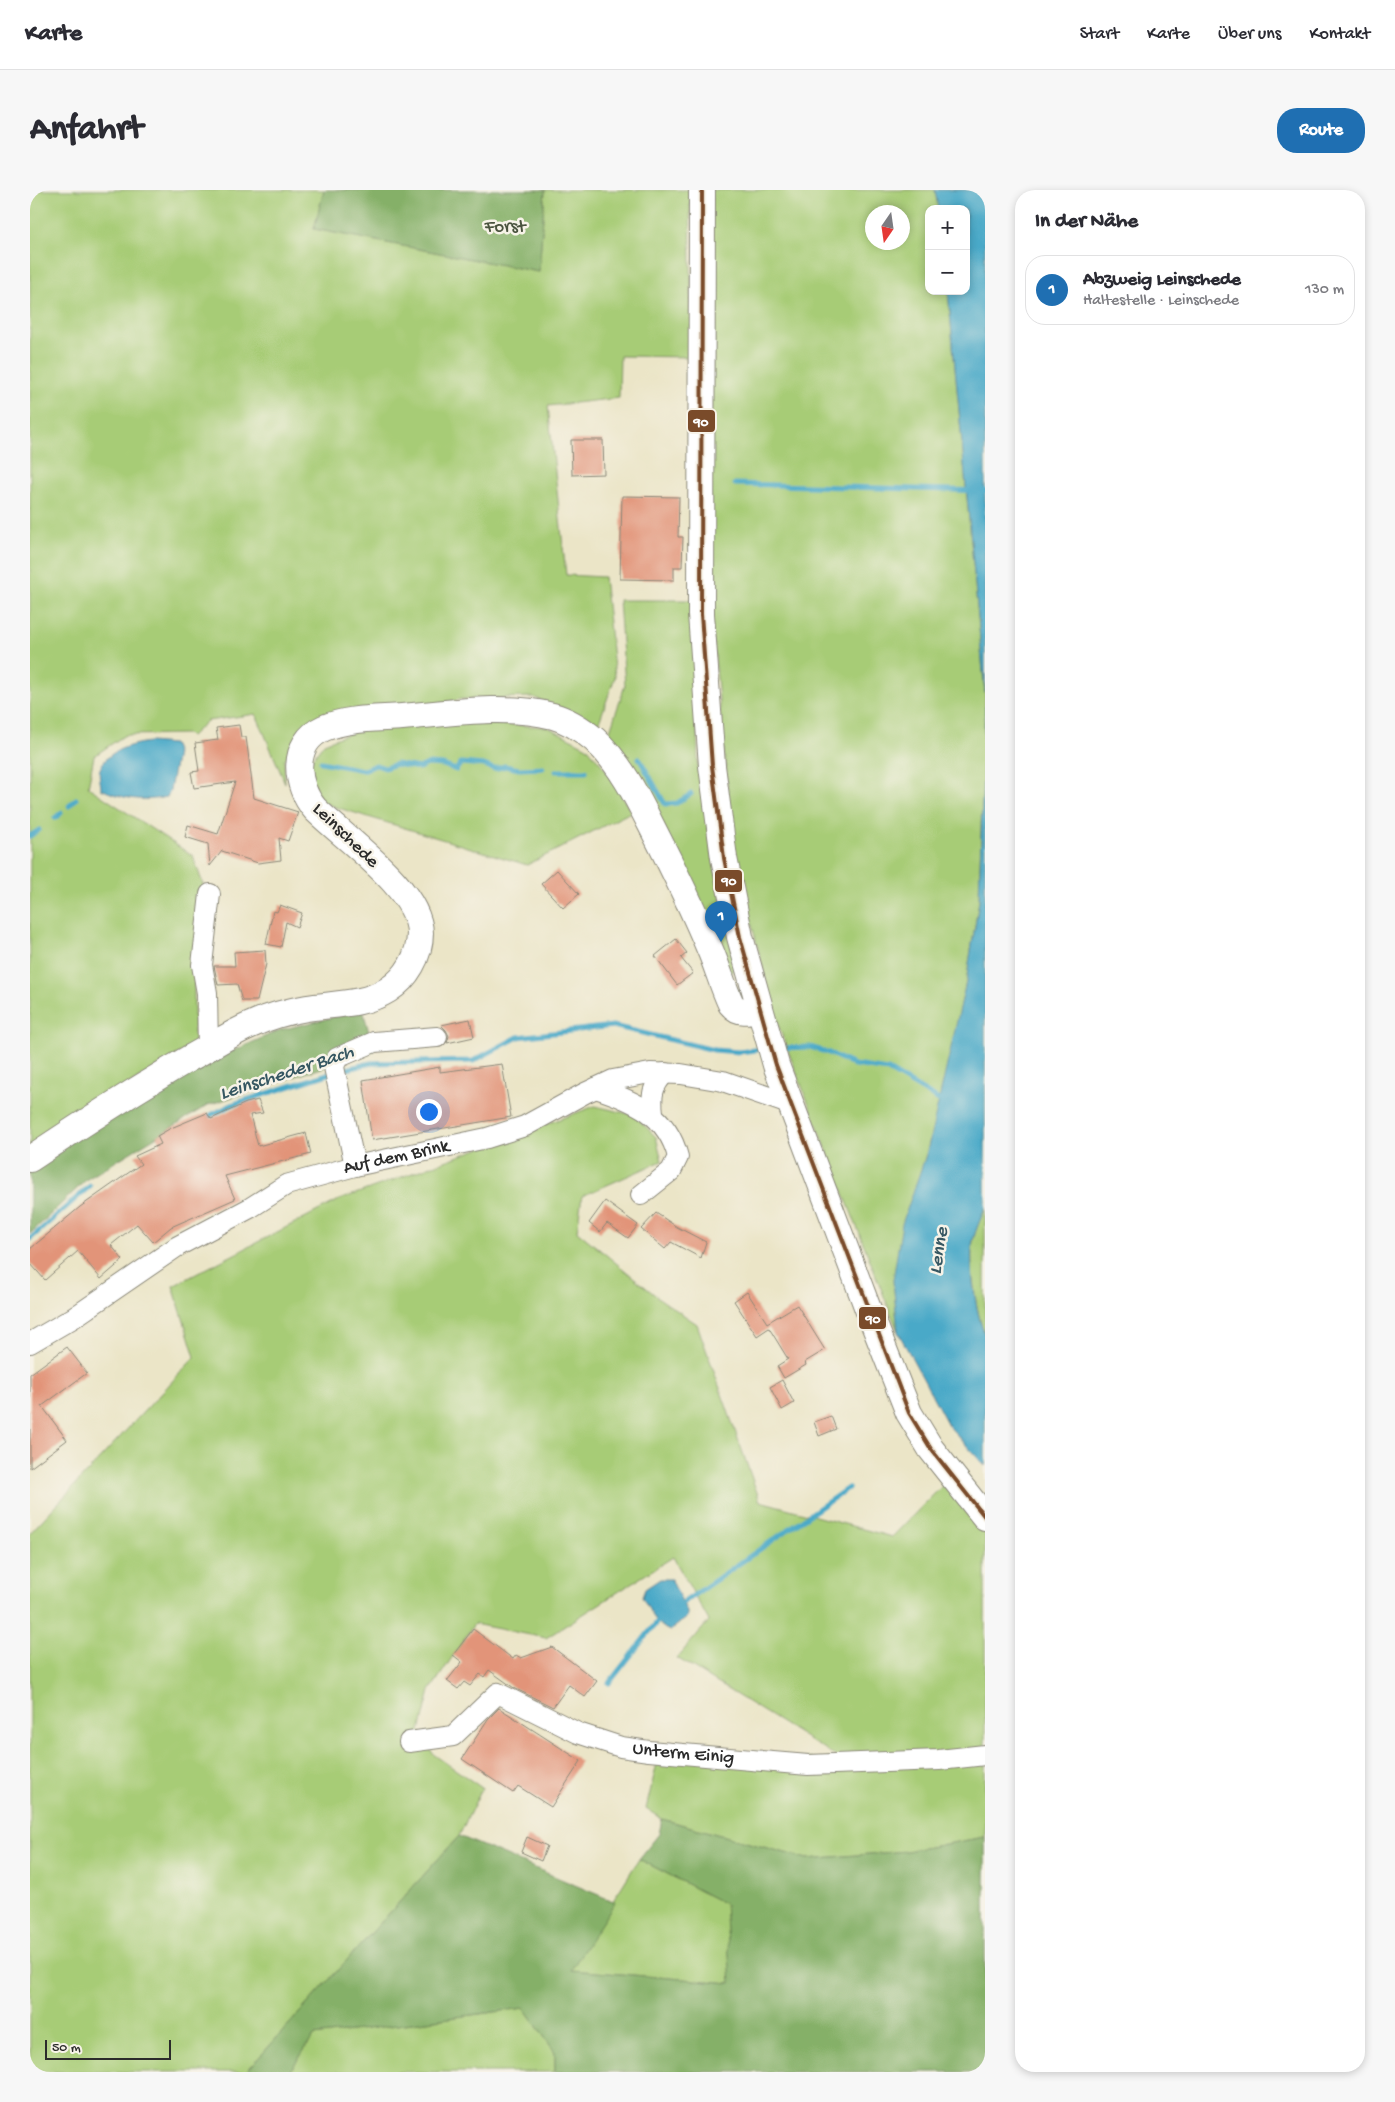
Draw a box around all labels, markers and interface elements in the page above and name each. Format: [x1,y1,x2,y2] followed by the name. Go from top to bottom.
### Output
[25,20,82,49] text: Karte
[1080,24,1119,45] text: Start
[1147,24,1190,45] text: Karte
[1218,24,1281,45] text: Über uns
[1309,24,1370,45] text: Kontakt
[1277,108,1365,153] button: Route
[30,110,143,151] text: Anfahrt
[865,205,910,250] north arrow
[925,205,970,295] map controls
[925,205,970,250] button: +
[1035,210,1138,235] text: In der Nähe
[483,216,528,239] park label: Forst
[925,250,970,295] button: −
[1083,269,1241,292] text: Abzweig Leinschede
[1049,281,1055,300] text: 1
[1305,281,1344,300] text: 130 m
[1083,292,1239,311] text: Haltestelle · Leinschede
[687,409,716,433] line badge: 90
[693,415,709,432] text: 90
[307,798,383,874] street label: Leinschede
[714,869,743,893] line badge: 90
[721,874,737,891] text: 90
[705,901,737,942] pin: 1
[217,1041,357,1106] water label: Leinscheder Bach
[416,1099,442,1125] your location
[341,1135,453,1180] street label: Auf dem Brink
[925,1225,955,1276] water label: Lenne
[858,1306,887,1330] line badge: 90
[865,1312,881,1329] text: 90
[631,1737,735,1770] street label: Unterm Einig
[45,2037,171,2060] scale bar
[52,2040,81,2057] text: 50 m

